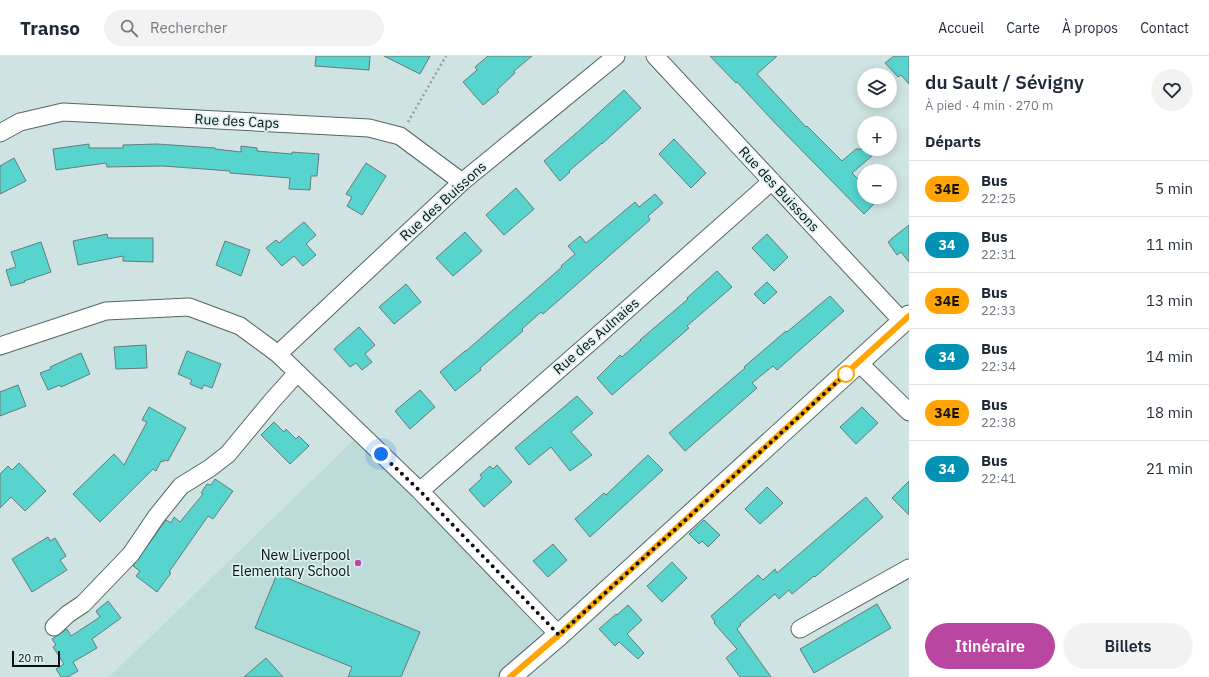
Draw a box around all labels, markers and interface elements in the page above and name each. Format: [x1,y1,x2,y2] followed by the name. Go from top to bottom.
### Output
[104,10,384,46] search box
[20,16,80,40] text: Transo
[118,17,140,39] icon: search
[150,18,227,37] text: Rechercher
[938,19,984,37] text: Accueil
[1006,19,1040,37] text: Carte
[1062,19,1118,37] text: À propos
[1140,19,1189,37] text: Contact
[857,68,897,204] map controls
[857,68,897,108] button: layers
[1151,69,1193,111] button: heart
[925,70,1084,94] text: du Sault / Sévigny
[925,97,1053,114] text: À pied · 4 min · 270 m
[194,110,280,132] street label: Rue des Caps
[857,116,897,156] button: +
[925,132,981,151] text: Départs
[735,142,823,236] street label: Rue des Buissons
[396,157,490,245] street label: Rue des Buissons
[857,164,897,204] button: −
[981,171,1008,190] text: Bus
[1155,179,1193,198] text: 5 min
[934,180,960,198] text: 34E
[981,190,1016,207] text: 22:25
[981,227,1008,246] text: Bus
[1146,235,1193,254] text: 11 min
[939,236,955,254] text: 34
[981,246,1016,263] text: 22:31
[981,283,1008,302] text: Bus
[1146,291,1193,310] text: 13 min
[934,292,960,310] text: 34E
[549,294,643,378] street label: Rue des Aulnaies
[981,302,1016,319] text: 22:33
[981,339,1008,358] text: Bus
[1146,347,1193,366] text: 14 min
[939,348,955,366] text: 34
[981,358,1016,375] text: 22:34
[837,365,855,383] unlabelled marker
[981,395,1008,414] text: Bus
[1146,403,1193,422] text: 18 min
[934,404,960,422] text: 34E
[981,414,1016,431] text: 22:38
[371,444,391,464] your location
[981,451,1008,470] text: Bus
[1146,459,1193,478] text: 21 min
[939,460,955,478] text: 34
[981,470,1016,487] text: 22:41
[232,546,350,580] place label: New Liverpool Elementary School
[353,558,363,568] marker: New Liverpool Elementary School
[925,623,1055,669] button: Itinéraire
[1063,623,1193,669] button: Billets
[12,649,60,668] scale bar
[18,651,43,665] text: 20 m

